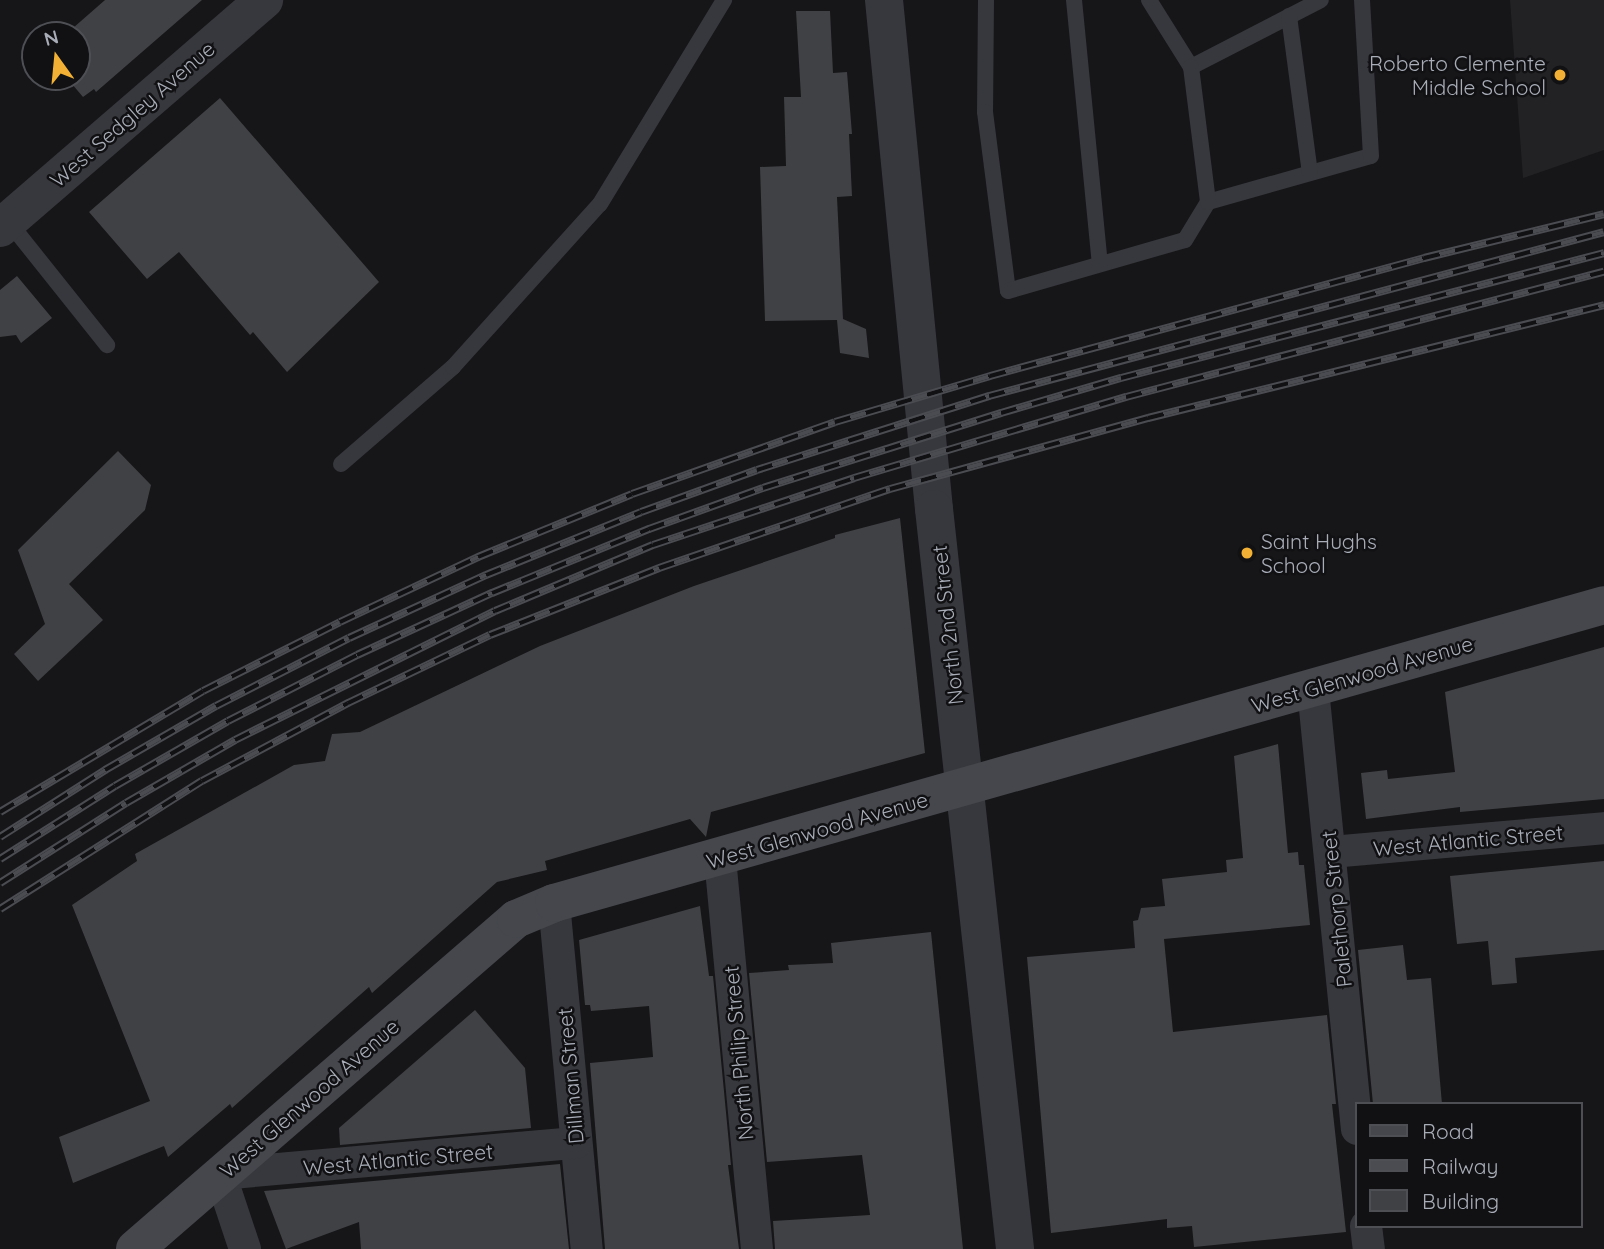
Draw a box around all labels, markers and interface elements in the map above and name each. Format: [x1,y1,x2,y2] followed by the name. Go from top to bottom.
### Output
[21,21,91,91] north arrow
[41,24,61,51] text: N
[45,36,219,192] street label: West Sedgley Avenue
[1369,50,1546,100] place label: Roberto Clemente Middle School
[1552,67,1568,83] marker: Roberto Clemente Middle School
[1261,528,1377,578] place label: Saint Hughs School
[926,544,968,706] street label: North 2nd Street
[1239,545,1255,561] marker: Saint Hughs School
[1248,630,1476,718] street label: West Glenwood Avenue
[703,786,931,874] street label: West Glenwood Avenue
[1372,819,1564,861] street label: West Atlantic Street
[1315,829,1357,989] street label: Palethorp Street
[718,965,758,1141] street label: North Philip Street
[552,1007,588,1145] street label: Dillman Street
[214,1013,404,1183] street label: West Glenwood Avenue
[1356,1102,1583,1228] legend
[1422,1118,1474,1144] text: Road
[302,1138,494,1180] street label: West Atlantic Street
[1422,1153,1498,1179] text: Railway
[1422,1188,1499,1214] text: Building

